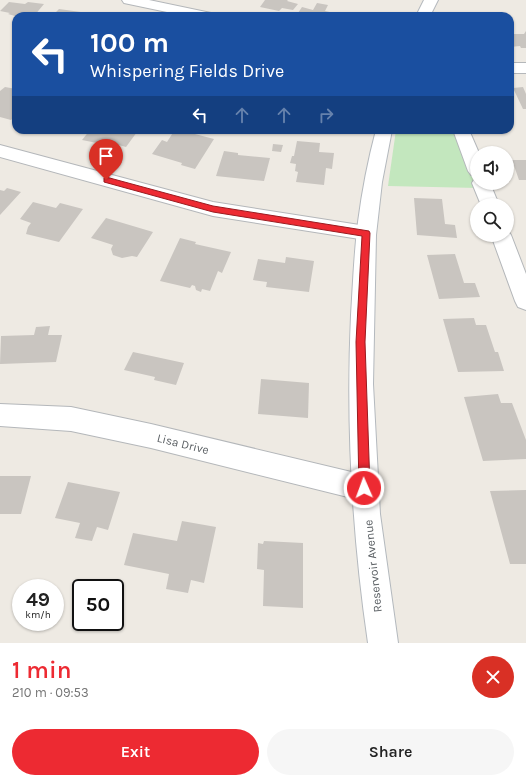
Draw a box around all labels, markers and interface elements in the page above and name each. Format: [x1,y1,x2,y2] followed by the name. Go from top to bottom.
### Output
[90,26,169,59] text: 100 m
[24,28,76,80] icon: left
[90,60,284,82] text: Whispering Fields Drive
[189,104,211,126] icon: left
[231,104,253,126] icon: ahead
[273,104,295,126] icon: ahead
[315,104,337,126] icon: right
[89,139,123,180] pin
[95,145,117,167] icon: arrive
[470,146,514,242] map controls
[470,146,514,190] button: sound
[470,198,514,242] button: search
[156,431,210,457] street label: Lisa Drive
[343,467,385,509] position arrow
[361,519,385,613] street label: Reservoir Avenue
[72,579,124,631] speed limit sign: 50
[26,588,50,611] text: 49
[25,609,51,621] text: km/h
[12,656,72,684] text: 1 min
[472,656,514,698] button: close
[12,685,89,700] text: 210 m · 09:53
[12,729,259,775] button: Exit
[267,729,514,775] button: Share

